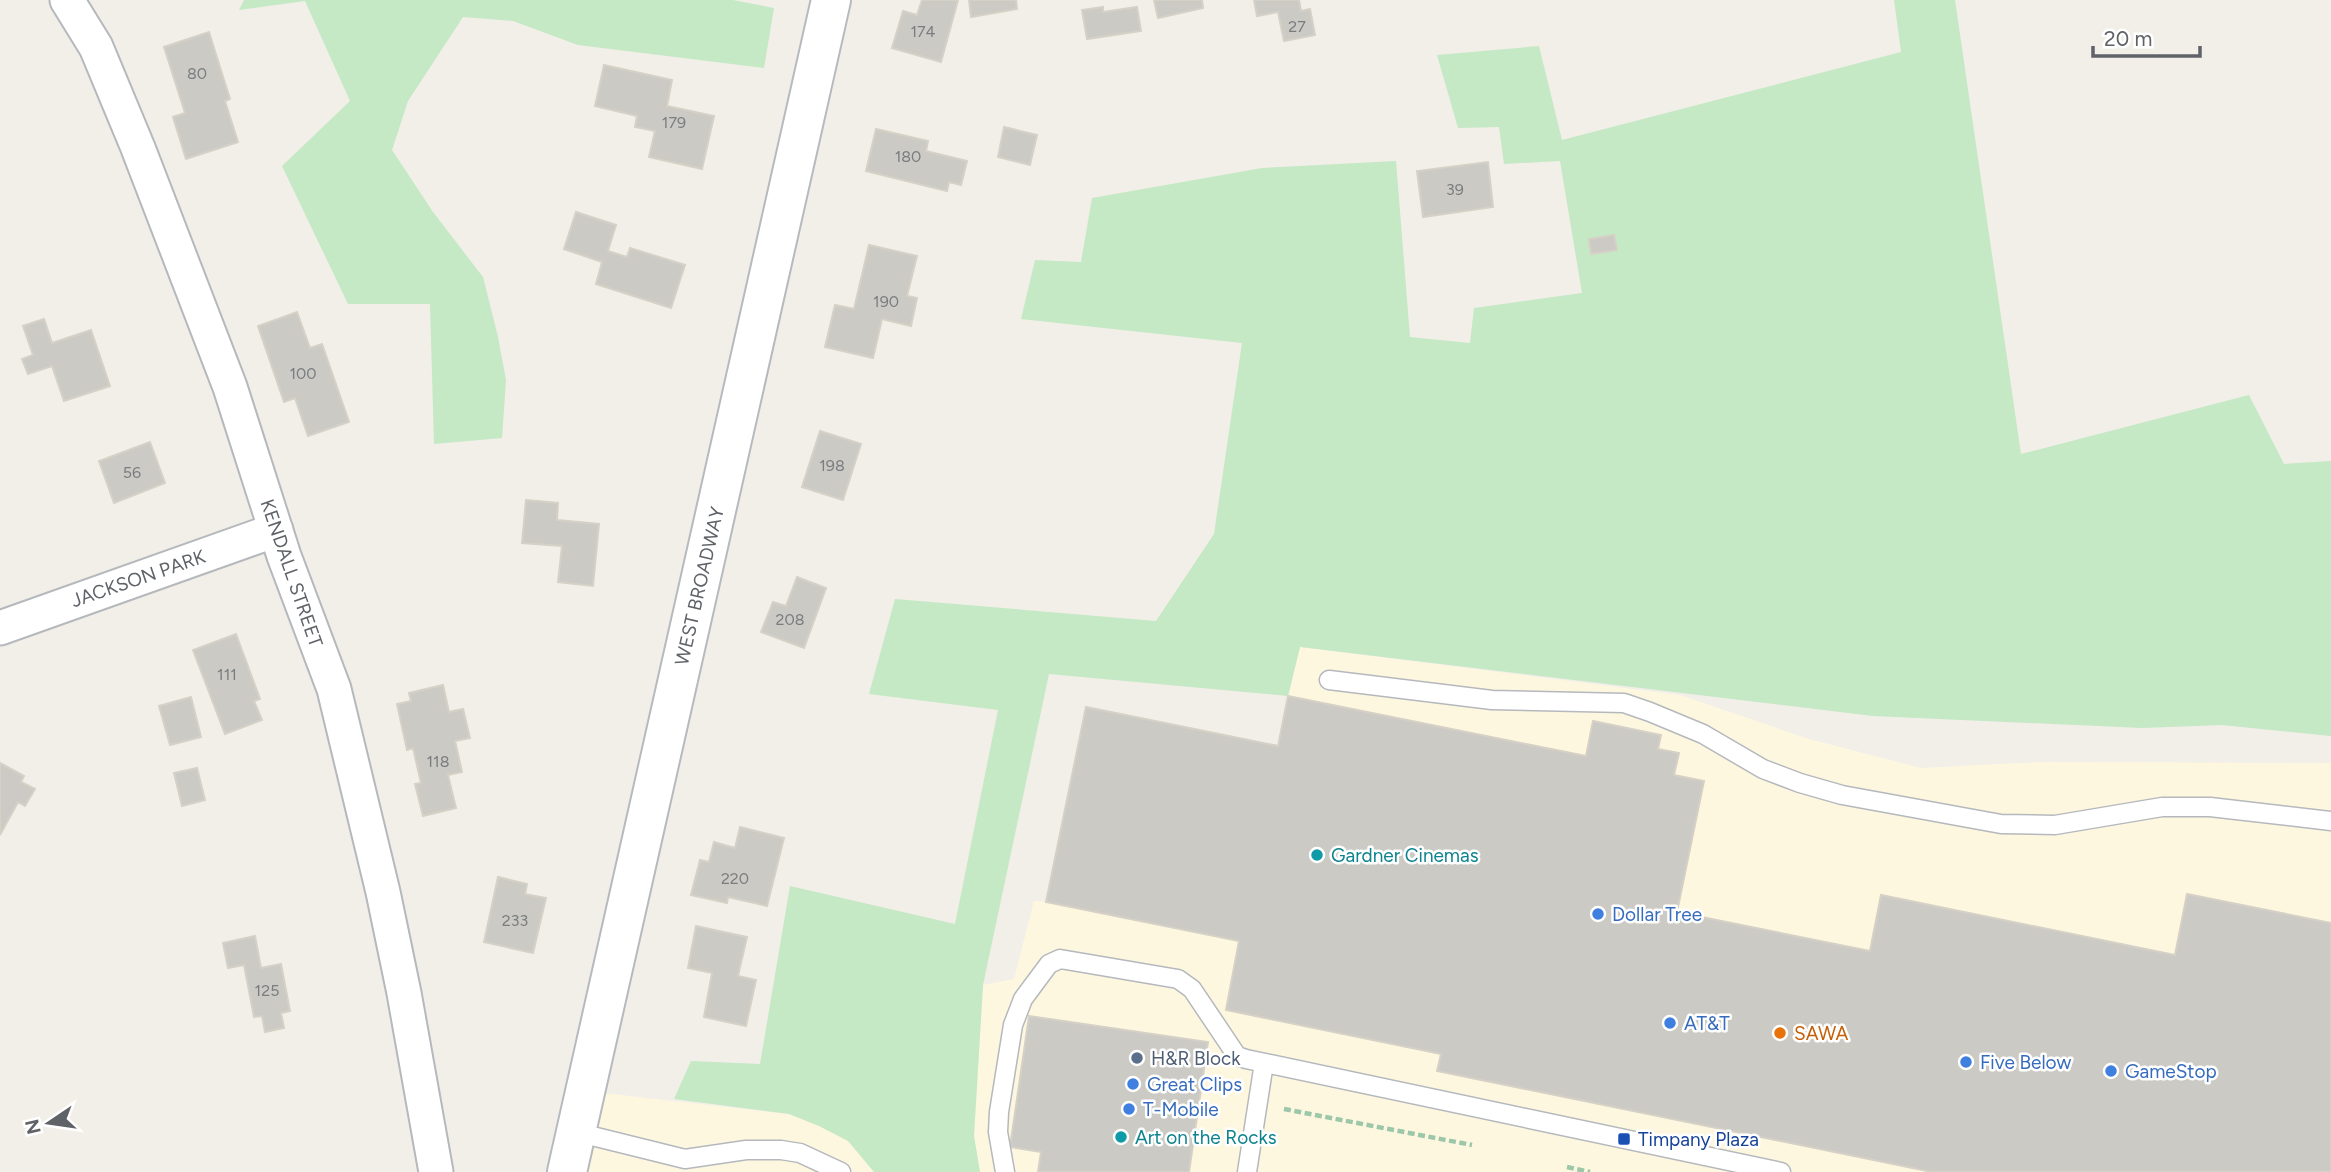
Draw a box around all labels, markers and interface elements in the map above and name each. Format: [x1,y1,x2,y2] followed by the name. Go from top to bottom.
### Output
[2093,14,2200,58] scale bar
[1288,17,1306,36] house number: 27
[910,22,936,41] house number: 174
[2104,26,2152,51] text: 20 m
[187,64,207,83] house number: 80
[662,113,686,132] house number: 179
[895,147,921,166] house number: 180
[1446,180,1464,199] house number: 39
[873,292,899,311] house number: 190
[289,364,317,383] house number: 100
[819,456,845,475] house number: 198
[123,463,141,482] house number: 56
[255,496,328,651] street label: KENDALL STREET
[670,504,729,668] street label: WEST BROADWAY
[68,545,209,612] street label: JACKSON PARK
[775,610,805,629] house number: 208
[217,665,237,684] house number: 111
[426,752,450,771] house number: 118
[1331,844,1479,867] place label: Gardner Cinemas
[1309,847,1325,863] marker: Gardner Cinemas
[721,869,749,888] house number: 220
[1612,903,1702,926] place label: Dollar Tree
[1590,906,1606,922] marker: Dollar Tree
[502,911,528,930] house number: 233
[255,981,279,1000] house number: 125
[1684,1012,1730,1035] place label: AT&T
[1662,1015,1678,1031] marker: AT&T
[1794,1022,1849,1045] place label: SAWA
[1772,1025,1788,1041] marker: SAWA
[1151,1047,1241,1070] place label: H&R Block
[1129,1050,1145,1066] marker: H&R Block
[1980,1051,2071,1074] place label: Five Below
[1958,1054,1974,1070] marker: Five Below
[2125,1060,2217,1083] place label: GameStop
[2103,1063,2119,1079] marker: GameStop
[1147,1073,1242,1096] place label: Great Clips
[1125,1076,1141,1092] marker: Great Clips
[14,1088,84,1158] north arrow
[1143,1098,1219,1121] place label: T-Mobile
[1121,1101,1137,1117] marker: T-Mobile
[20,1117,46,1136] text: N
[1135,1126,1277,1149] place label: Art on the Rocks
[1638,1128,1759,1151] place label: Timpany Plaza
[1113,1129,1129,1145] marker: Art on the Rocks
[1616,1131,1632,1147] marker: Timpany Plaza

